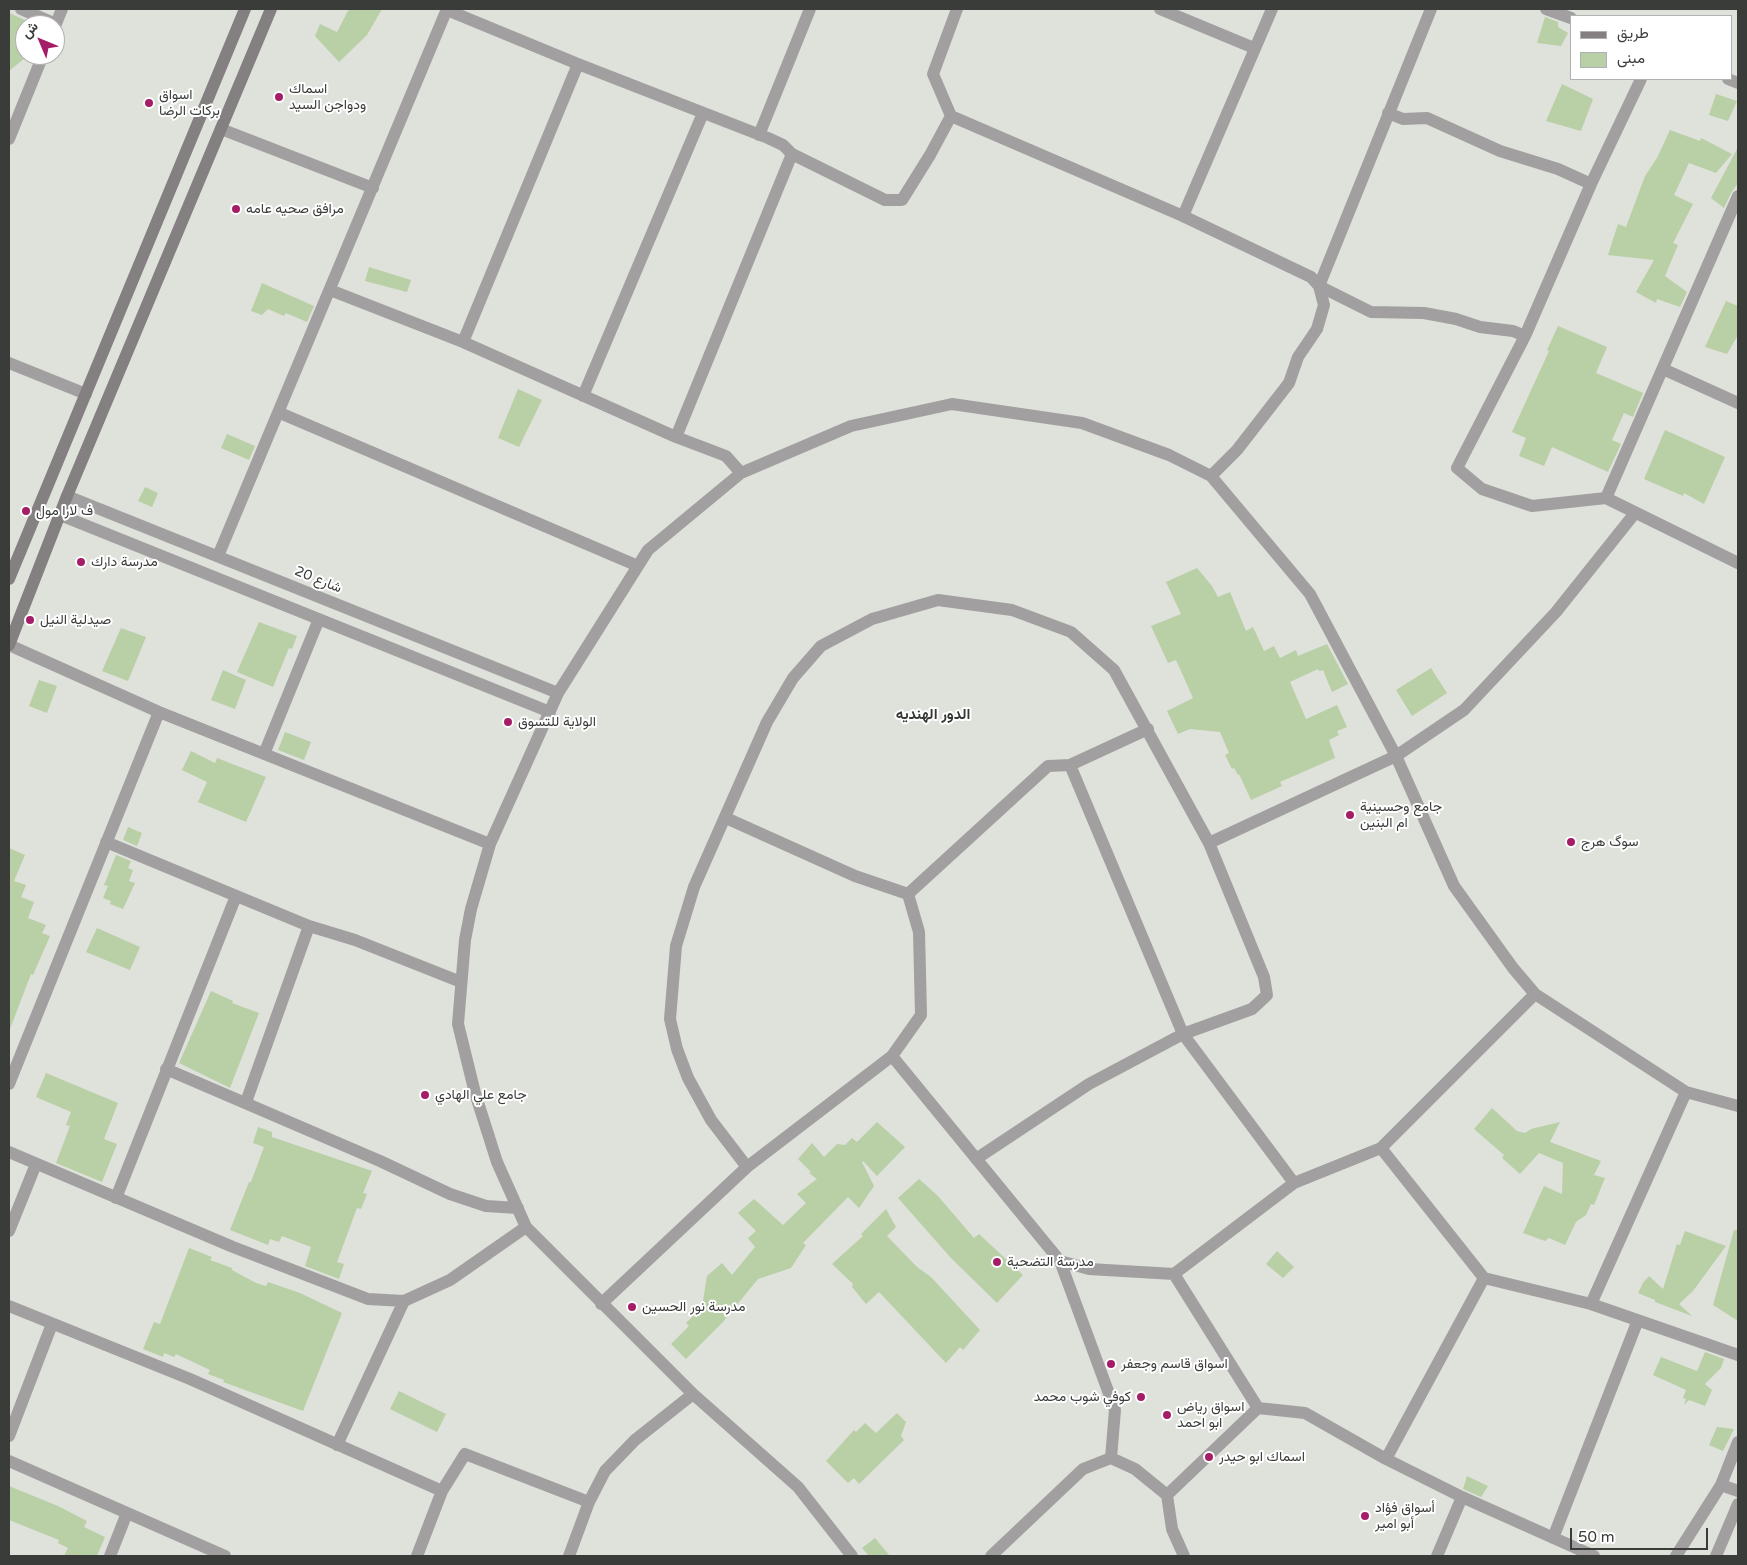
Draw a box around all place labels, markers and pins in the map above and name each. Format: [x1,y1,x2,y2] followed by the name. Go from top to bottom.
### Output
[289,81,366,114] place label: اسماك ودواجن السيد
[159,87,220,120] place label: اسواق بركات الرضا
[273,91,285,103] marker: اسماك ودواجن السيد
[143,97,155,109] marker: اسواق بركات الرضا
[246,201,344,217] place label: مرافق صحيه عامه
[230,203,242,215] marker: مرافق صحيه عامه
[36,503,93,519] place label: ف لارا مول
[20,505,32,517] marker: ف لارا مول
[91,554,158,570] place label: مدرسة دارك
[75,556,87,568] marker: مدرسة دارك
[40,612,111,628] place label: صيدلية النيل
[24,614,36,626] marker: صيدلية النيل
[518,714,596,730] place label: الولاية للتسوق
[502,716,514,728] marker: الولاية للتسوق
[1360,799,1442,832] place label: جامع وحسينية ام البنين
[1344,809,1356,821] marker: جامع وحسينية ام البنين
[1581,834,1639,850] place label: سوگ هرج
[1565,836,1577,848] marker: سوگ هرج
[435,1087,527,1103] place label: جامع علي الهادي
[419,1089,431,1101] marker: جامع علي الهادي
[1007,1254,1094,1270] place label: مدرسة التضحية
[991,1256,1003,1268] marker: مدرسة التضحية
[642,1299,745,1315] place label: مدرسة نور الحسين
[626,1301,638,1313] marker: مدرسة نور الحسين
[1121,1356,1228,1372] place label: اسواق قاسم وجعفر
[1105,1358,1117,1370] marker: اسواق قاسم وجعفر
[1034,1389,1131,1405] place label: كوفي شوب محمد
[1135,1391,1147,1403] marker: كوفي شوب محمد
[1177,1399,1244,1431] place label: اسواق رياض ابو احمد
[1161,1409,1173,1421] marker: اسواق رياض ابو احمد
[1219,1449,1305,1465] place label: اسماك ابو حيدر
[1203,1451,1215,1463] marker: اسماك ابو حيدر
[1375,1500,1435,1532] place label: أسواق فؤاد أبو امير
[1359,1510,1371,1522] marker: أسواق فؤاد أبو امير

